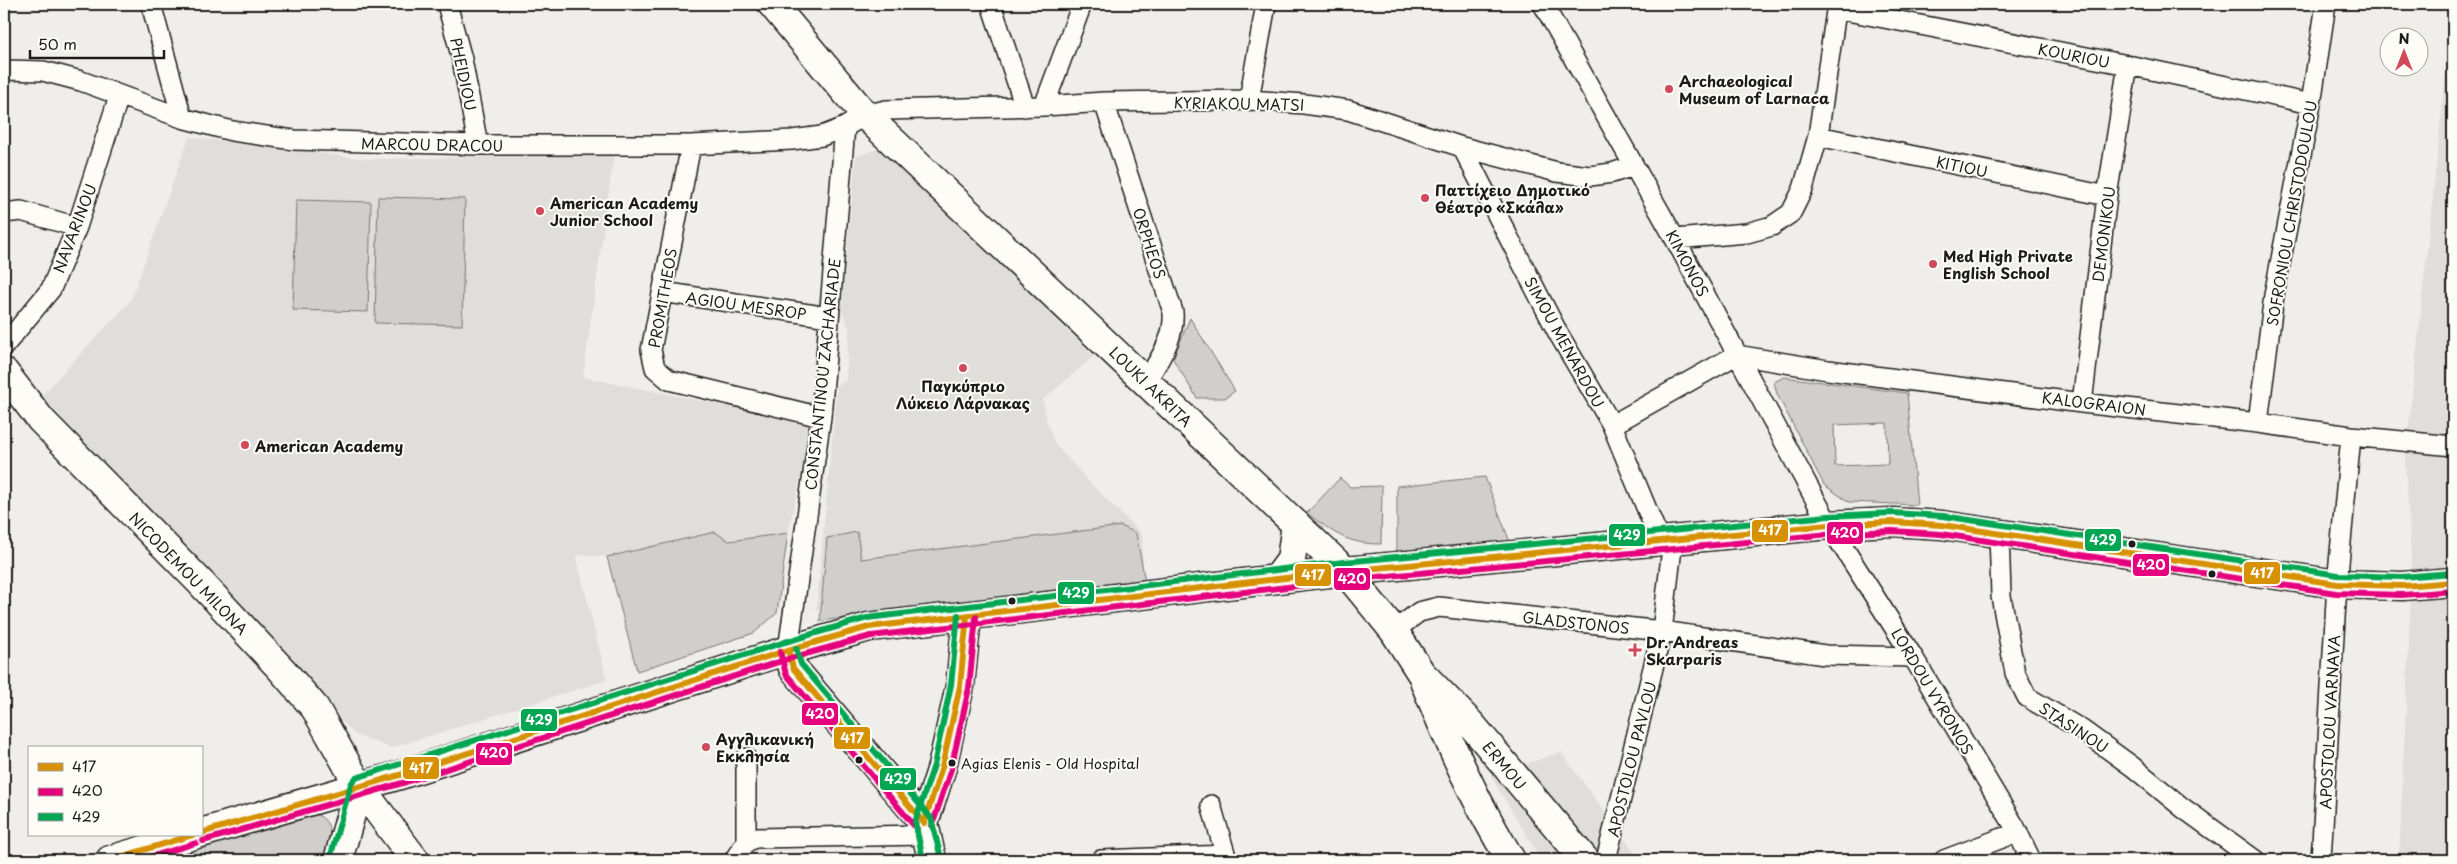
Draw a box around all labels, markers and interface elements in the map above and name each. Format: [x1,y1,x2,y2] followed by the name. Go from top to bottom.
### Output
[30,28,164,60] scale bar
[2380,28,2430,78] north arrow
[2398,28,2410,49] text: N
[38,32,77,55] text: 50 m
[445,35,483,113] street label: PHEIDIOU
[2036,37,2112,73] street label: KOURIOU
[1679,69,1830,109] place label: Archaeological Museum of Larnaca
[1663,83,1675,95] marker: Archaeological Museum of Larnaca
[1173,90,1305,116] street label: KYRIAKOU MATSI
[2260,98,2322,328] street label: SOFRONIOU CHRISTODOULOU
[361,131,503,157] street label: MARCOU DRACOU
[1934,149,1990,183] street label: KITIOU
[1435,178,1590,218] place label: Παττίχειο Δημοτικό Θέατρο «Σκάλα»
[46,180,102,276] street label: NAVARINOU
[2086,185,2120,283] street label: DEMONIKOU
[549,191,699,231] place label: American Academy Junior School
[1419,192,1431,204] marker: Παττίχειο Δημοτικό Θέατρο «Σκάλα»
[1128,204,1172,282] street label: ORPHEOS
[534,205,546,217] marker: American Academy Junior School
[1661,226,1715,300] street label: KIMONOS
[1943,244,2073,284] place label: Med High Private English School
[642,246,682,350] street label: PROMITHEOS
[798,257,846,491] street label: CONSTANTINOU ZACHARIADE
[1927,258,1939,270] marker: Med High Private English School
[1519,272,1611,412] street label: SIMOU MENARDOU
[684,285,808,325] street label: AGIOU MESROP
[1104,340,1198,432] street label: LOUKI AKRITA
[957,362,969,374] marker: Παγκύπριο Λύκειο Λάρνακας
[896,374,1030,414] place label: Παγκύπριο Λύκειο Λάρνακας
[2041,385,2147,421] street label: KALOGRAION
[254,434,404,457] place label: American Academy
[239,439,251,451] marker: American Academy
[124,507,254,639] street label: NICODEMOU MILONA
[1751,519,1789,543] line badge: 417
[1758,519,1782,540] text: 417
[1826,521,1864,545] line badge: 420
[1830,522,1860,543] text: 420
[1608,523,1646,547] line badge: 429
[1613,524,1641,545] text: 429
[2084,528,2122,552] line badge: 429
[2089,529,2117,550] text: 429
[2127,539,2137,549] unlabelled marker
[2132,553,2170,577] line badge: 420
[2136,554,2166,575] text: 420
[2243,561,2281,585] line badge: 417
[2250,562,2274,583] text: 417
[1294,563,1332,587] line badge: 417
[1301,564,1325,585] text: 417
[1333,567,1371,591] line badge: 420
[1337,568,1367,589] text: 420
[2207,569,2217,579] unlabelled marker
[1057,581,1095,605] line badge: 429
[1062,582,1090,603] text: 429
[1007,596,1017,606] unlabelled marker
[1521,605,1631,639] street label: GLADSTONOS
[1886,624,1980,758] street label: LORDOU VYRONOS
[1646,630,1738,670] place label: Dr. Andreas Skarparis
[2313,634,2345,810] street label: APOSTOLOU VARNAVA
[1628,643,1642,657] marker: Dr. Andreas Skarparis
[1601,679,1661,839] street label: APOSTOLOU PAVLOU
[2035,696,2113,758] street label: STASINOU
[801,702,839,726] line badge: 420
[805,703,835,724] text: 420
[520,708,558,732] line badge: 429
[525,709,553,730] text: 429
[833,726,871,750] line badge: 417
[716,727,814,767] place label: Αγγλικανική Εκκλησία
[840,727,864,748] text: 417
[1478,736,1532,794] street label: ERMOU
[700,741,712,753] marker: Αγγλικανική Εκκλησία
[475,742,513,766] line badge: 420
[479,742,509,763] text: 420
[28,746,202,836] legend
[961,753,1140,774] place label: Agias Elenis - Old Hospital
[72,754,97,777] text: 417
[854,755,864,765] unlabelled marker
[402,756,440,780] line badge: 417
[409,757,433,778] text: 417
[947,758,957,768] marker: Agias Elenis - Old Hospital
[879,767,917,791] line badge: 429
[884,768,912,789] text: 429
[72,778,103,801] text: 420
[72,804,100,827] text: 429

